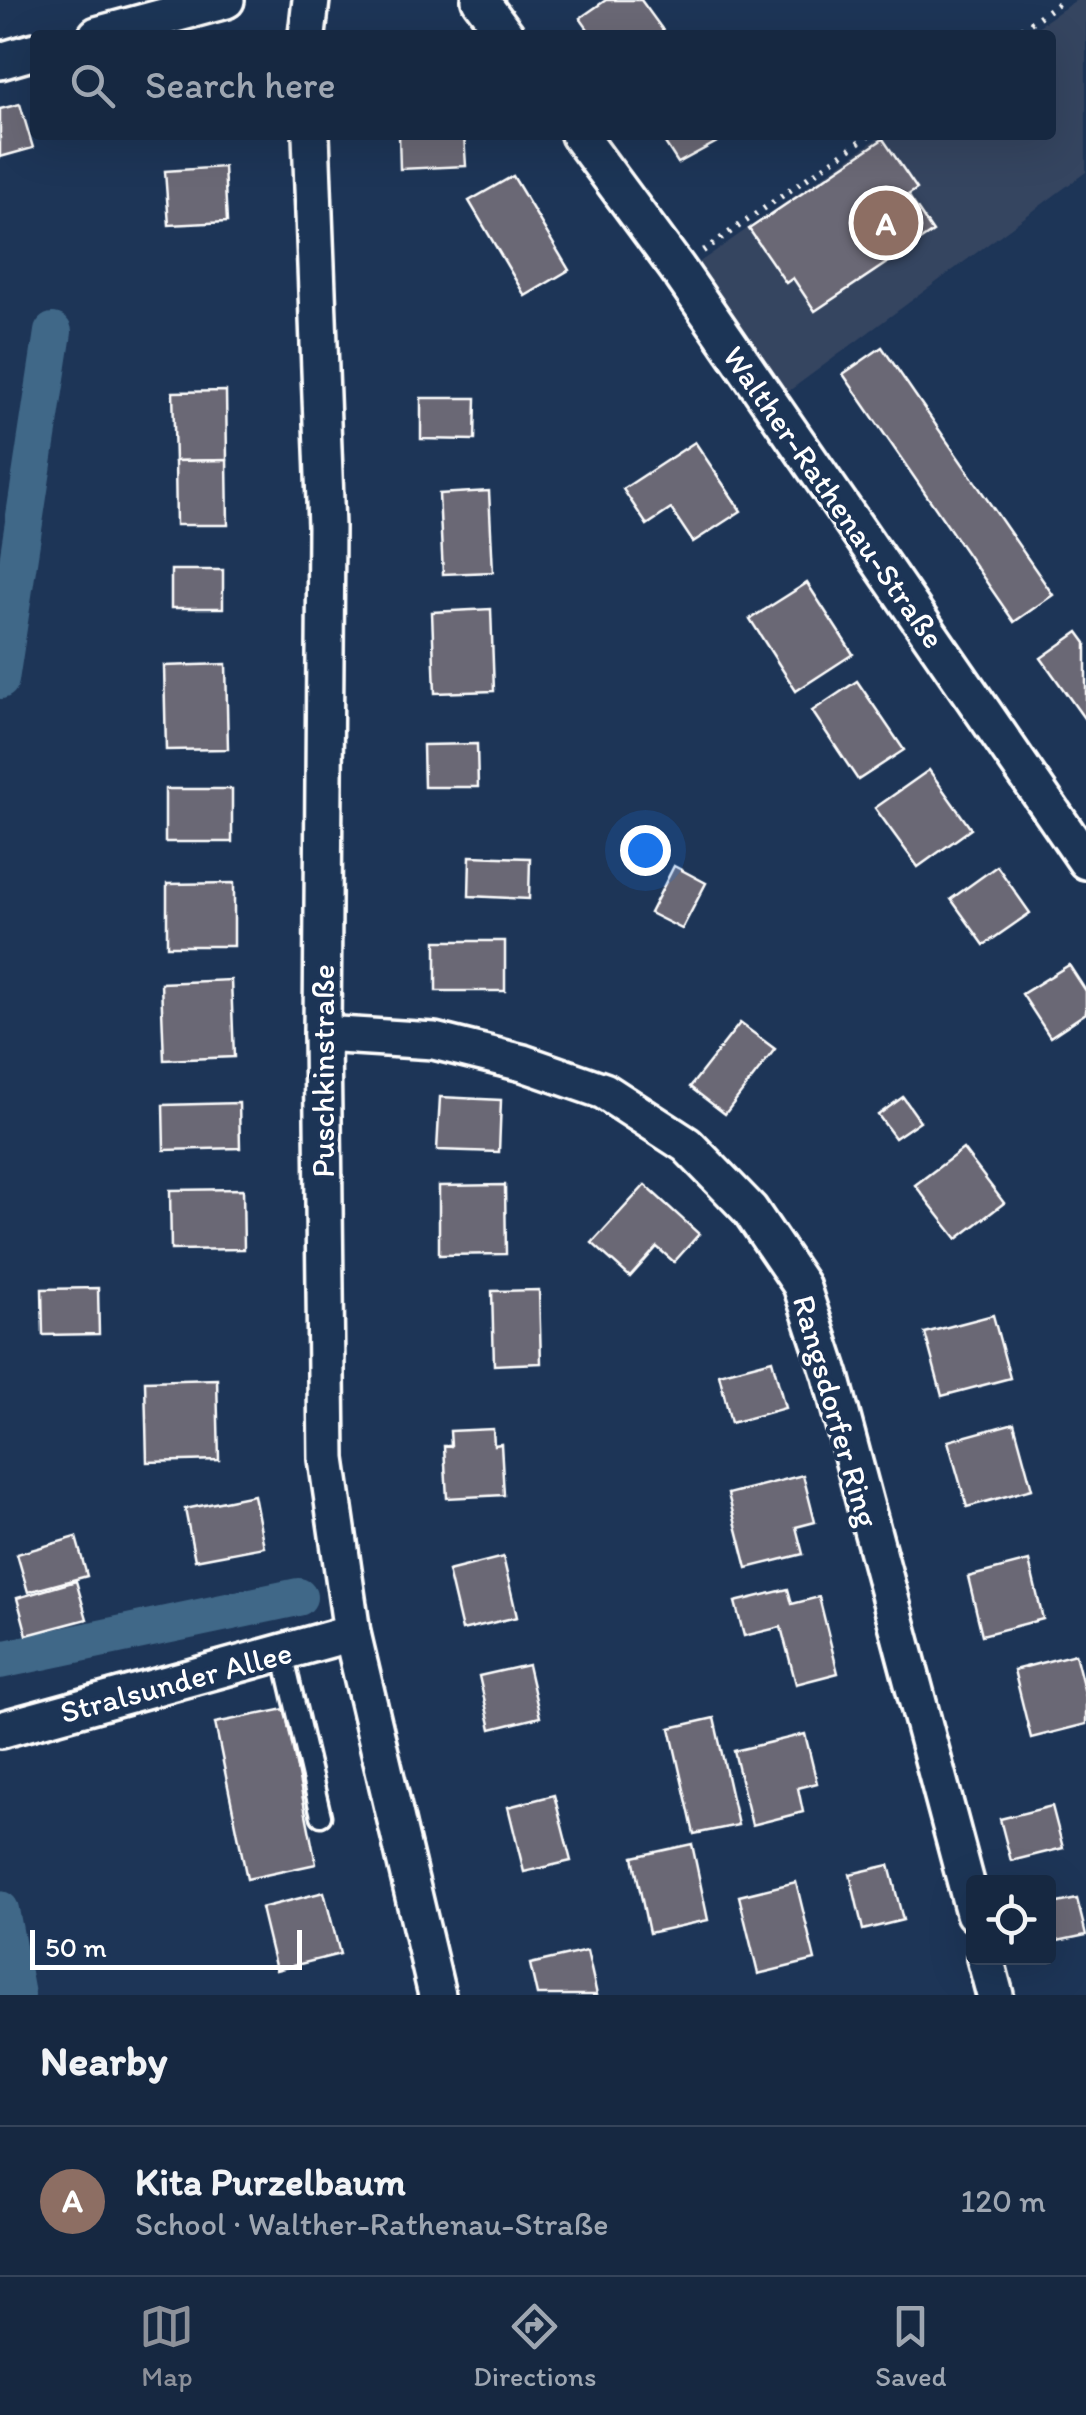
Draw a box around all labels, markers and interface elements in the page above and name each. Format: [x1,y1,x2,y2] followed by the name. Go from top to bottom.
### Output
[30,30,1056,140] search box
[65,58,120,113] icon: search
[145,62,336,108] text: Search here
[854,186,918,260] pin: A
[715,338,953,656] street label: Walther-Rathenau-Straße
[620,825,671,876] your location
[304,964,342,1178] street label: Puschkinstraße
[785,1291,887,1532] street label: Rangsdorfer Ring
[56,1633,296,1731] street label: Stralsunder Allee
[966,1875,1056,1965] map controls
[966,1875,1056,1965] button: locate
[30,1925,302,1970] scale bar
[45,1930,107,1964] text: 50 m
[40,2035,167,2086] text: Nearby
[135,2159,406,2205] text: Kita Purzelbaum
[62,2182,83,2220] text: A
[960,2182,1046,2220] text: 120 m
[135,2205,609,2243] text: School · Walther-Rathenau-Straße
[139,2299,194,2393] tab: Map
[473,2299,596,2393] tab: Directions
[875,2299,947,2393] tab: Saved

